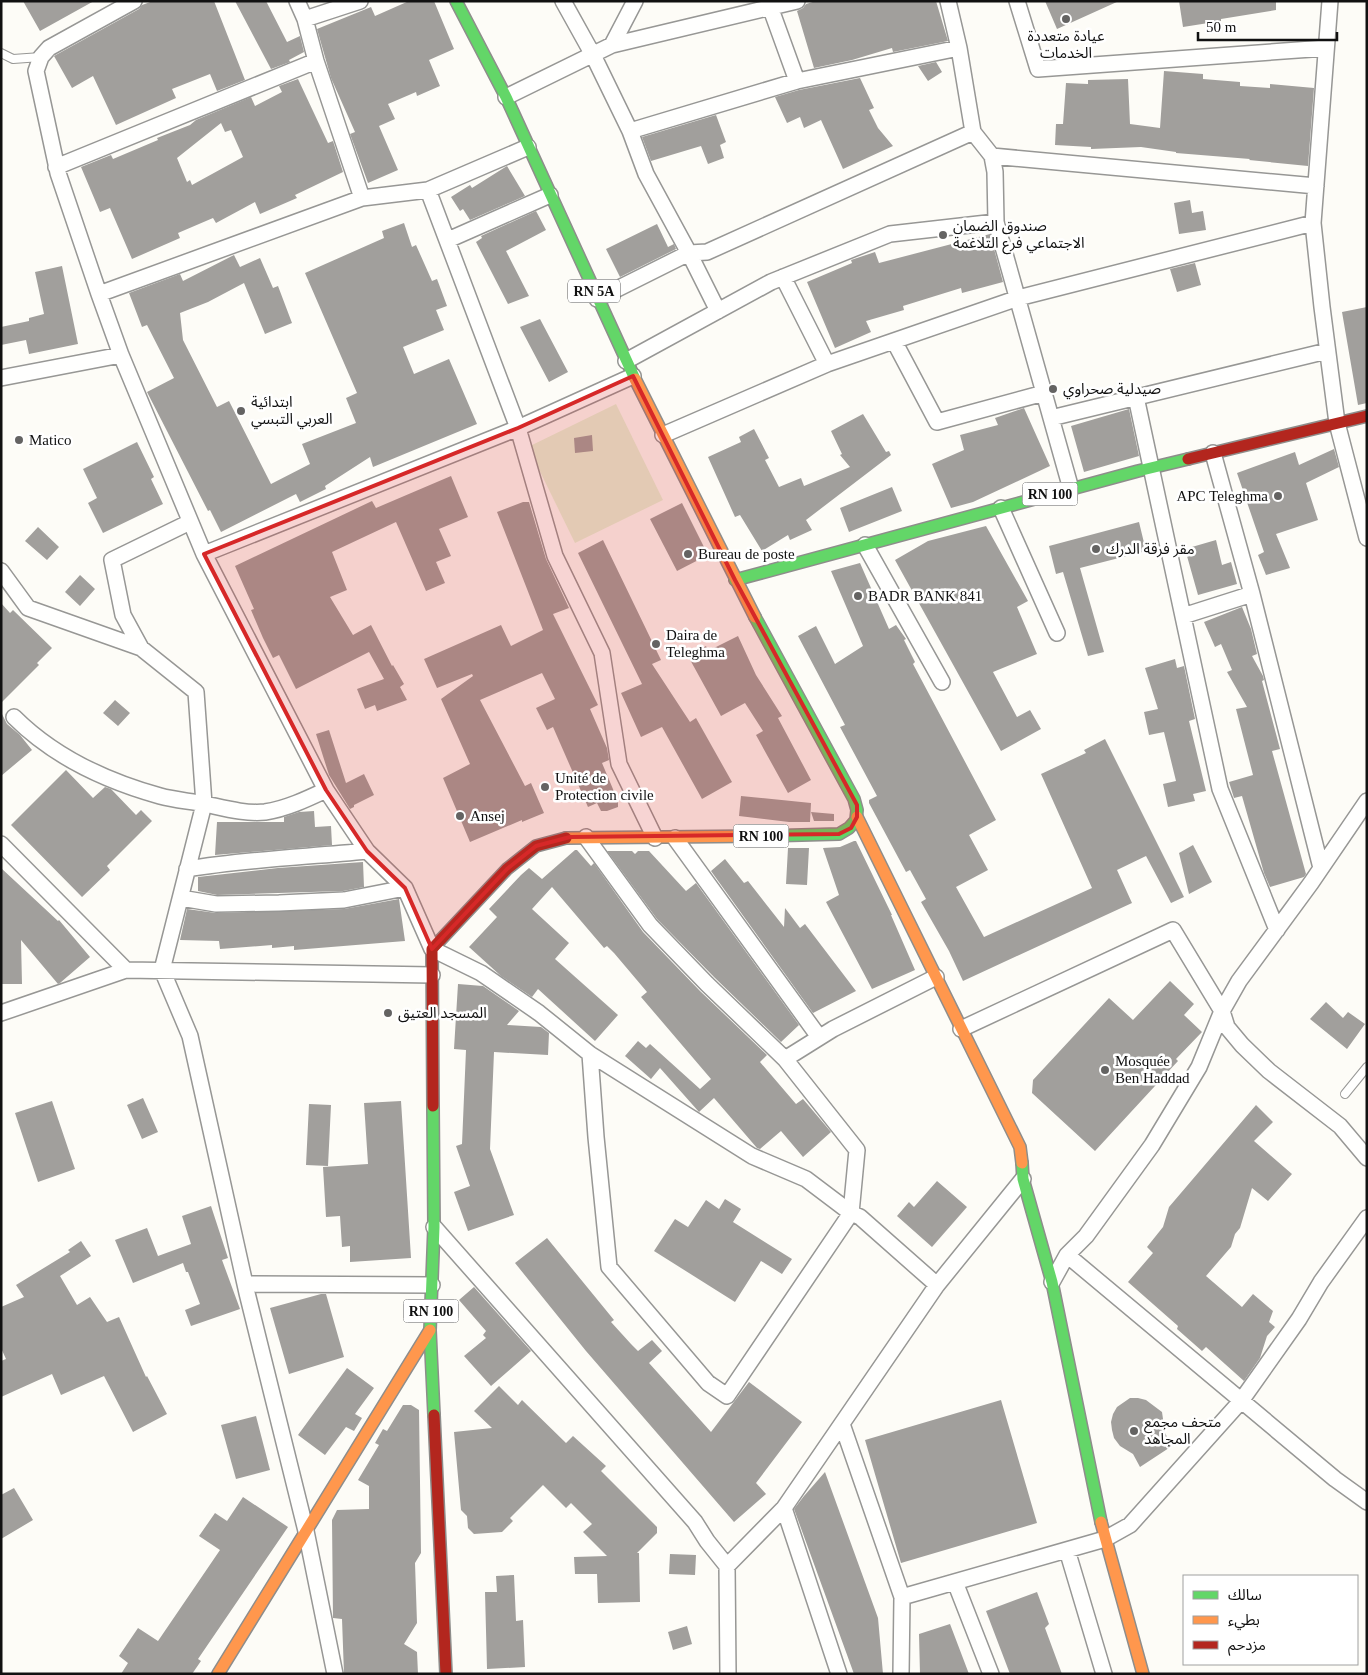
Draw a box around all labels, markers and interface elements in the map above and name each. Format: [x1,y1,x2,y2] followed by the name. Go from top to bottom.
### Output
[1198,10,1337,42] scale bar
[1060,13,1072,25] marker: عيادة متعددة الخدمات
[1206,19,1237,35] text: 50 m
[1028,28,1105,61] place label: عيادة متعددة الخدمات
[953,218,1085,255] place label: صندوق الضمان الاجتماعي فرع التلاغمة
[937,229,949,241] marker: صندوق الضمان الاجتماعي فرع التلاغمة
[568,280,620,302] road number: RN 5A
[1063,381,1161,400] place label: صيدلية صحراوي
[1047,383,1059,395] marker: صيدلية صحراوي
[251,394,333,430] place label: ابتدائية العربي التبسي
[235,405,247,417] marker: ابتدائية العربي التبسي
[29,432,72,448] place label: Matico
[13,434,25,446] marker: Matico
[1022,482,1078,506] road number: RN 100
[1176,488,1268,504] place label: APC Teleghma
[1272,490,1284,502] marker: APC Teleghma
[1106,541,1195,558] place label: مقر فرقة الدرك
[1090,543,1102,555] marker: مقر فرقة الدرك
[698,546,795,562] place label: Bureau de poste
[682,548,694,560] marker: Bureau de poste
[868,588,982,604] place label: BADR BANK 841
[852,590,864,602] marker: BADR BANK 841
[666,627,725,660] place label: Daira de Teleghma
[650,638,662,650] marker: Daira de Teleghma
[555,770,654,803] place label: Unité de Protection civile
[539,781,551,793] marker: Unité de Protection civile
[470,808,505,824] place label: Ansej
[454,810,466,822] marker: Ansej
[734,824,788,848] road number: RN 100
[398,1005,487,1023] place label: المسجد العتيق
[382,1007,394,1019] marker: المسجد العتيق
[1115,1053,1190,1086] place label: Mosquée Ben Haddad
[1099,1064,1111,1076] marker: Mosquée Ben Haddad
[404,1300,458,1322] road number: RN 100
[1144,1414,1221,1447] place label: متحف مجمع المجاهد
[1128,1425,1140,1437] marker: متحف مجمع المجاهد
[1183,1575,1358,1665] legend
[1228,1587,1262,1603] text: سالك
[1228,1612,1260,1631] text: بطيء
[1228,1637,1266,1656] text: مزدحم

